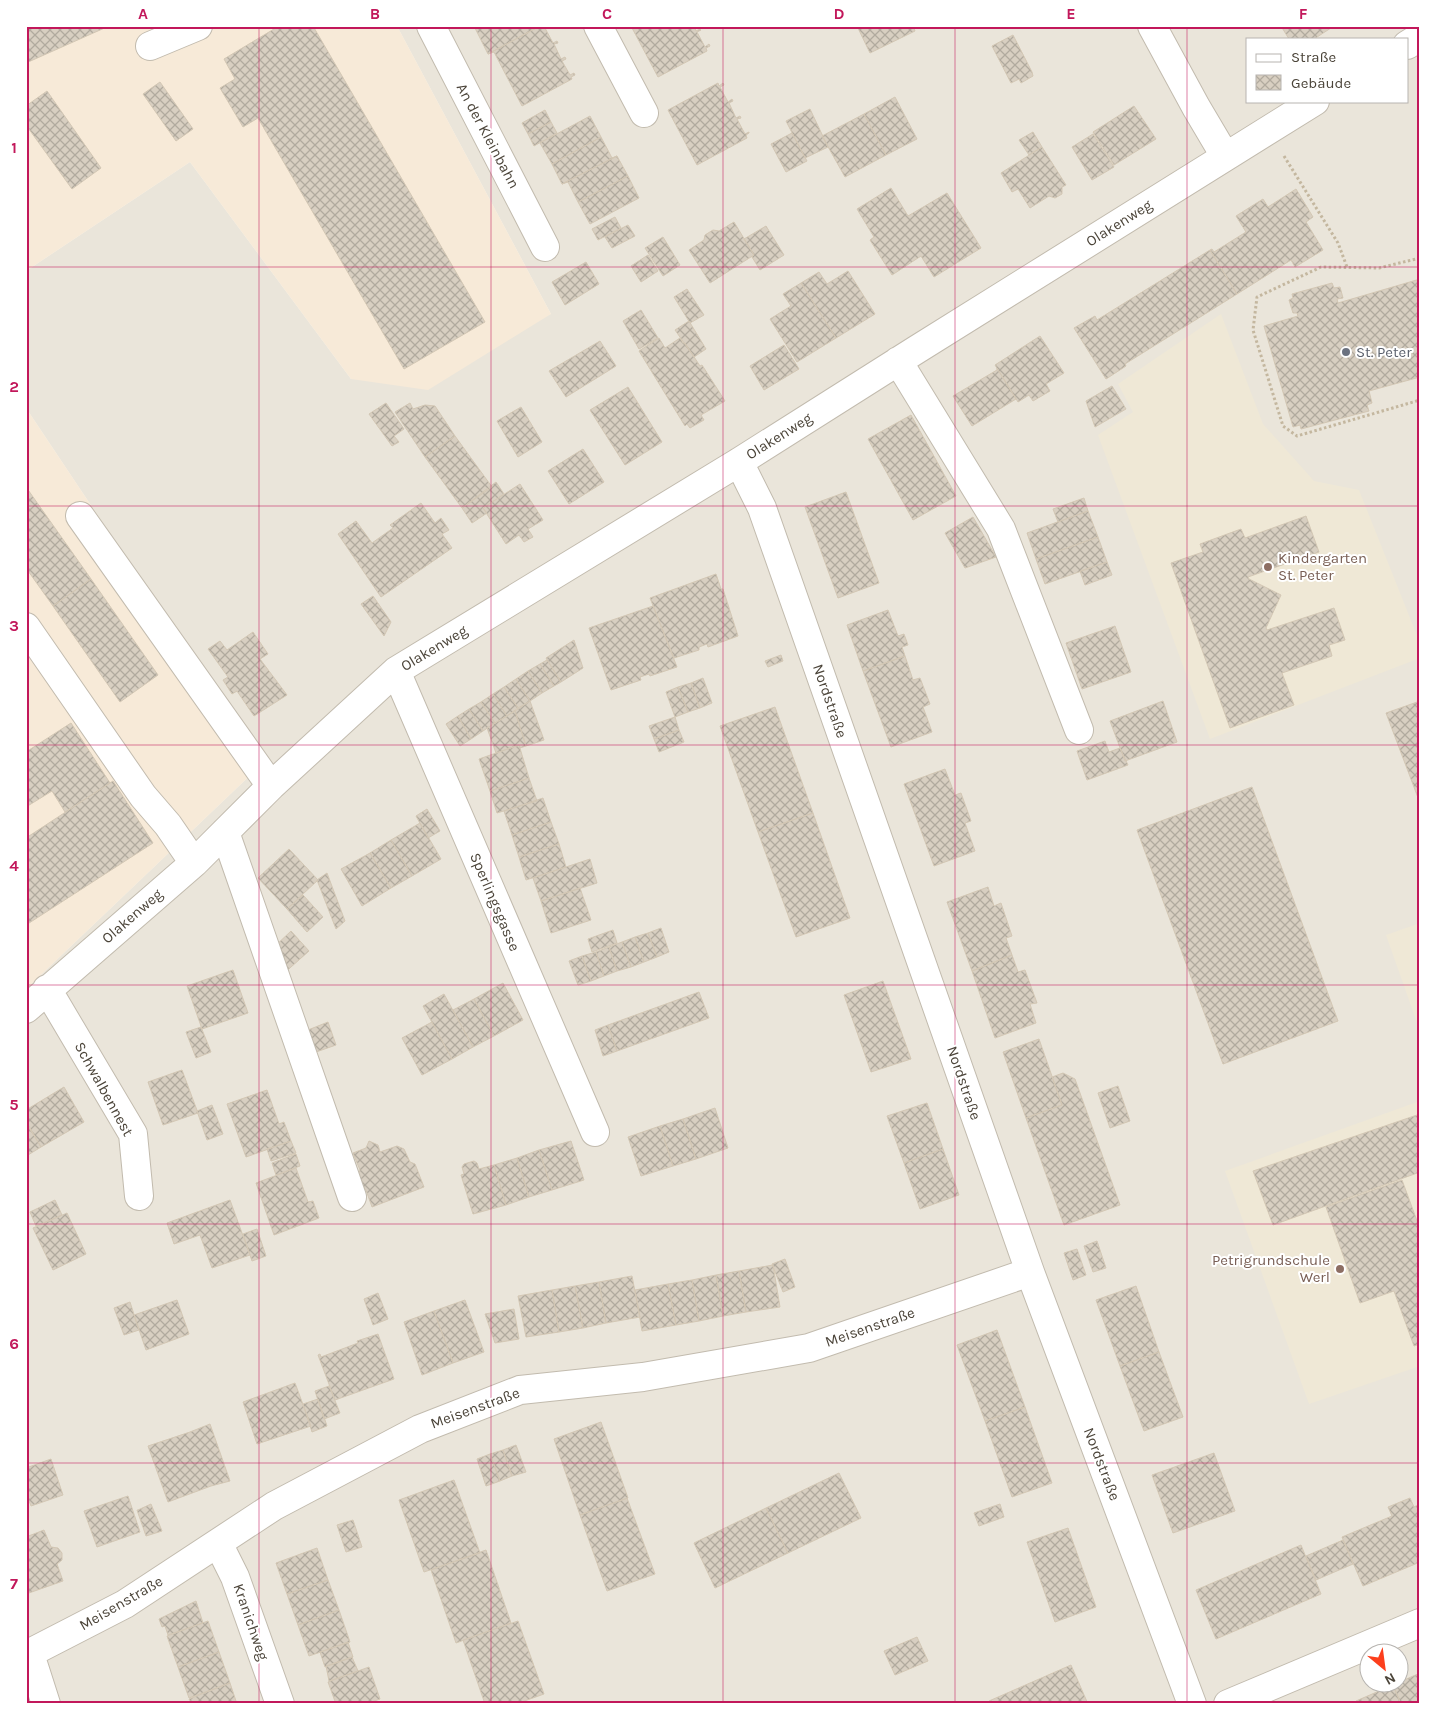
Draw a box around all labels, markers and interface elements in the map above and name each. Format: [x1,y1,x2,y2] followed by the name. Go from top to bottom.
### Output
[138,4,148,23] text: A
[370,4,380,23] text: B
[602,4,612,23] text: C
[834,4,845,23] text: D
[1066,4,1076,23] text: E
[1299,4,1308,23] text: F
[1246,38,1408,102] legend
[1291,48,1336,66] text: Straße
[1291,74,1351,92] text: Gebäude
[453,80,523,192] street label: An der Kleinbahn
[11,138,17,157] text: 1
[1083,195,1156,250] street label: Olakenweg
[1356,343,1412,361] place label: St. Peter
[1340,346,1352,358] marker: St. Peter
[9,377,19,396] text: 2
[743,408,816,463] street label: Olakenweg
[1278,549,1367,584] place label: Kindergarten St. Peter
[1262,561,1274,573] marker: Kindergarten St. Peter
[9,616,19,635] text: 3
[397,621,471,675] street label: Olakenweg
[809,662,851,740] street label: Nordstraße
[466,850,524,954] street label: Sperlingsgasse
[9,856,19,875] text: 4
[98,884,166,947] street label: Olakenweg
[71,1039,138,1140] street label: Schwalbennest
[943,1044,985,1122] street label: Nordstraße
[9,1095,19,1114] text: 5
[1212,1251,1330,1286] place label: Petrigrundschule Werl
[1334,1263,1346,1275] marker: Petrigrundschule Werl
[823,1303,917,1351] street label: Meisenstraße
[9,1334,19,1353] text: 6
[428,1384,522,1432] street label: Meisenstraße
[1080,1425,1124,1503] street label: Nordstraße
[76,1572,166,1634] street label: Meisenstraße
[10,1574,18,1593] text: 7
[229,1581,273,1663] street label: Kranichweg
[1358,1642,1408,1692] north arrow
[1382,1669,1399,1689] text: N

